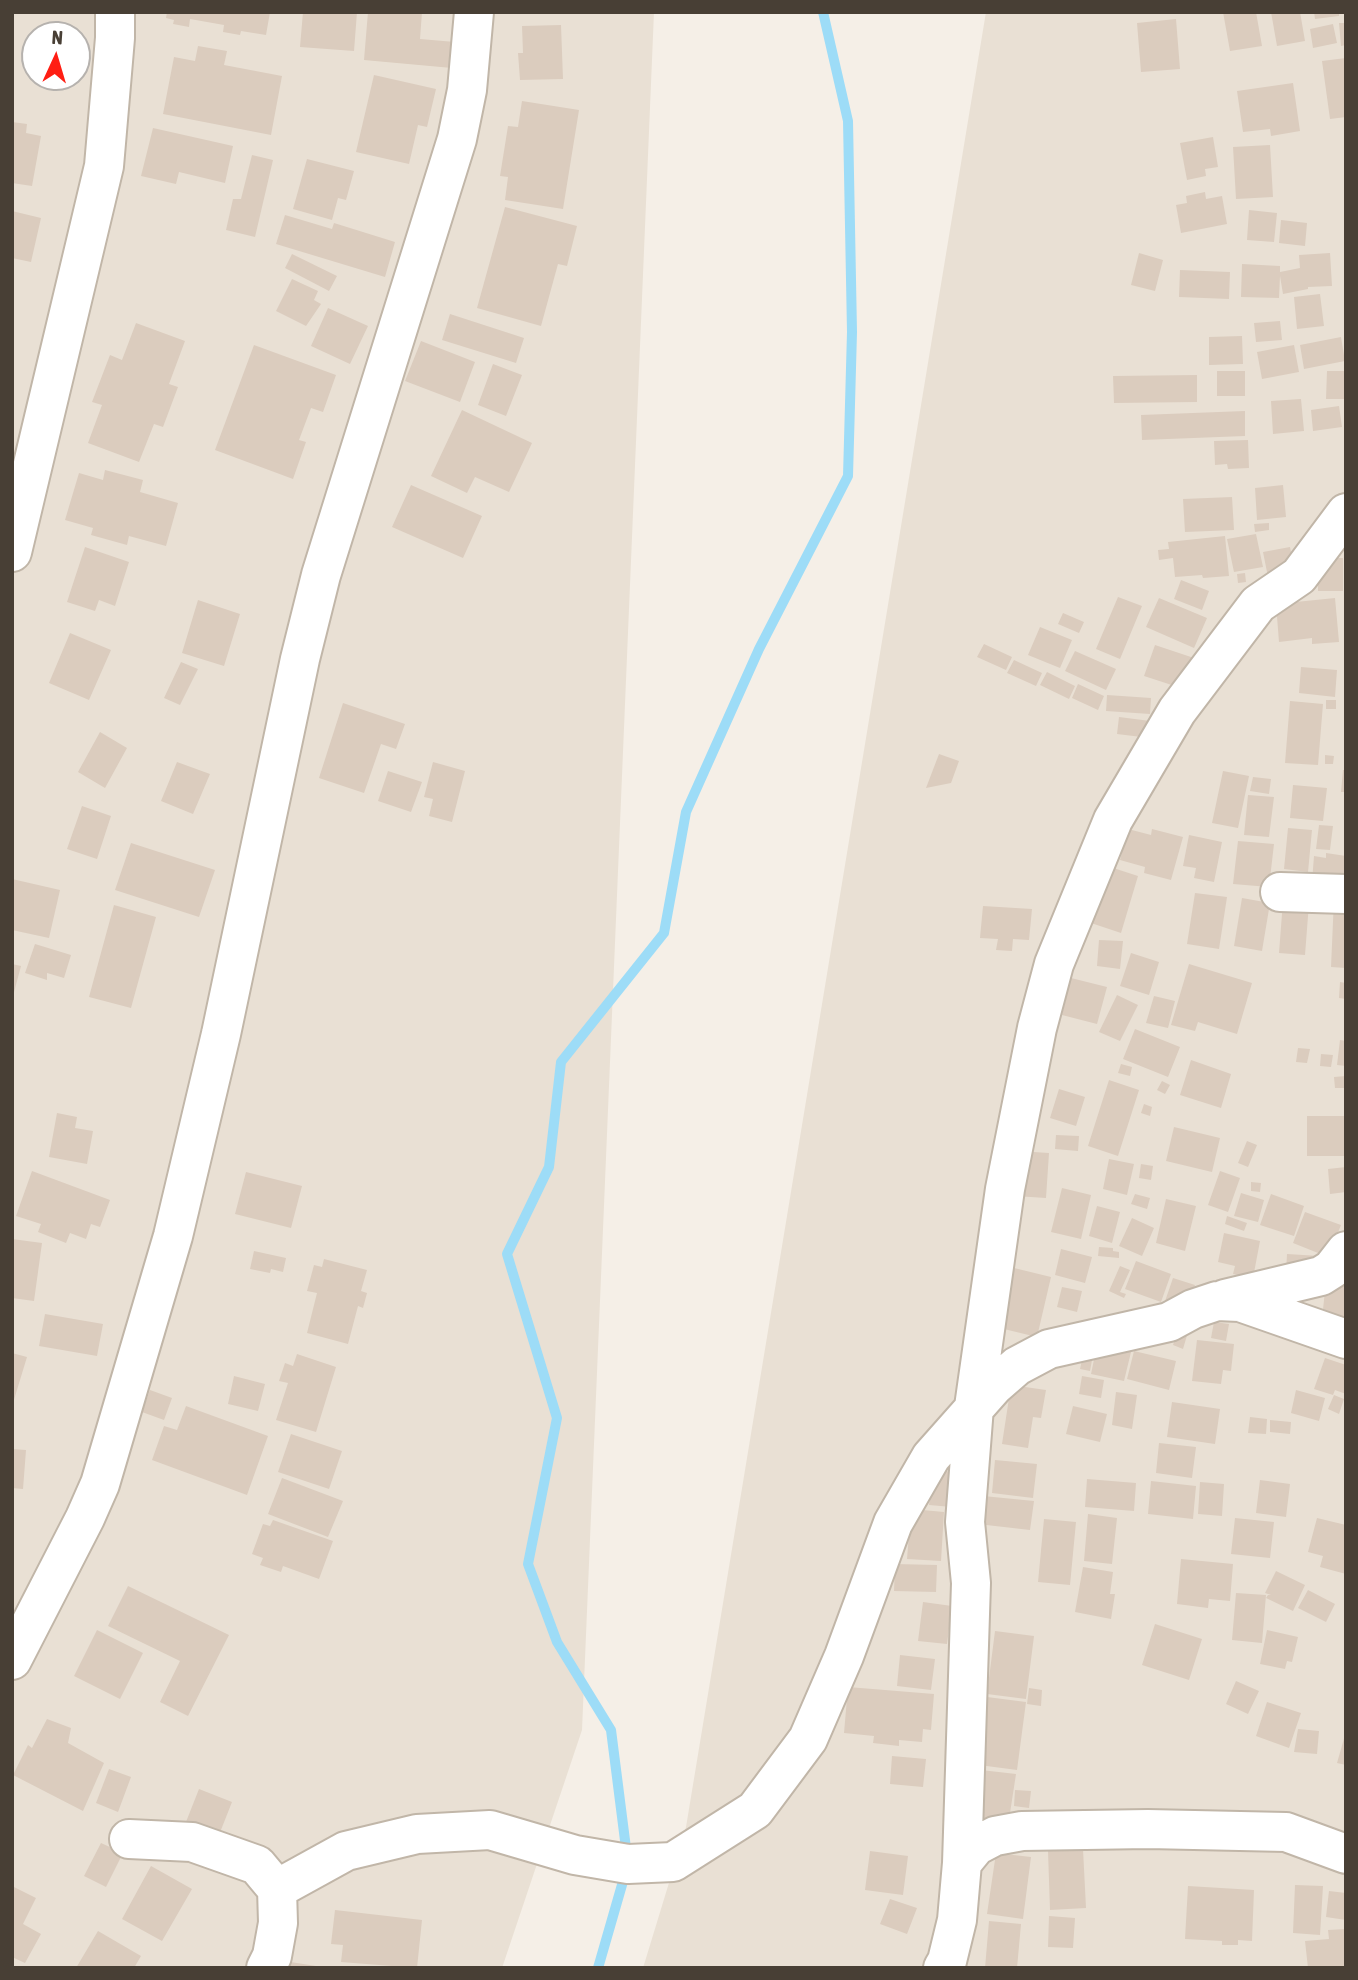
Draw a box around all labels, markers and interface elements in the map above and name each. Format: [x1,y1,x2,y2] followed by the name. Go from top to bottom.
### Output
[21,21,91,91] north arrow
[51,26,64,48] text: N

